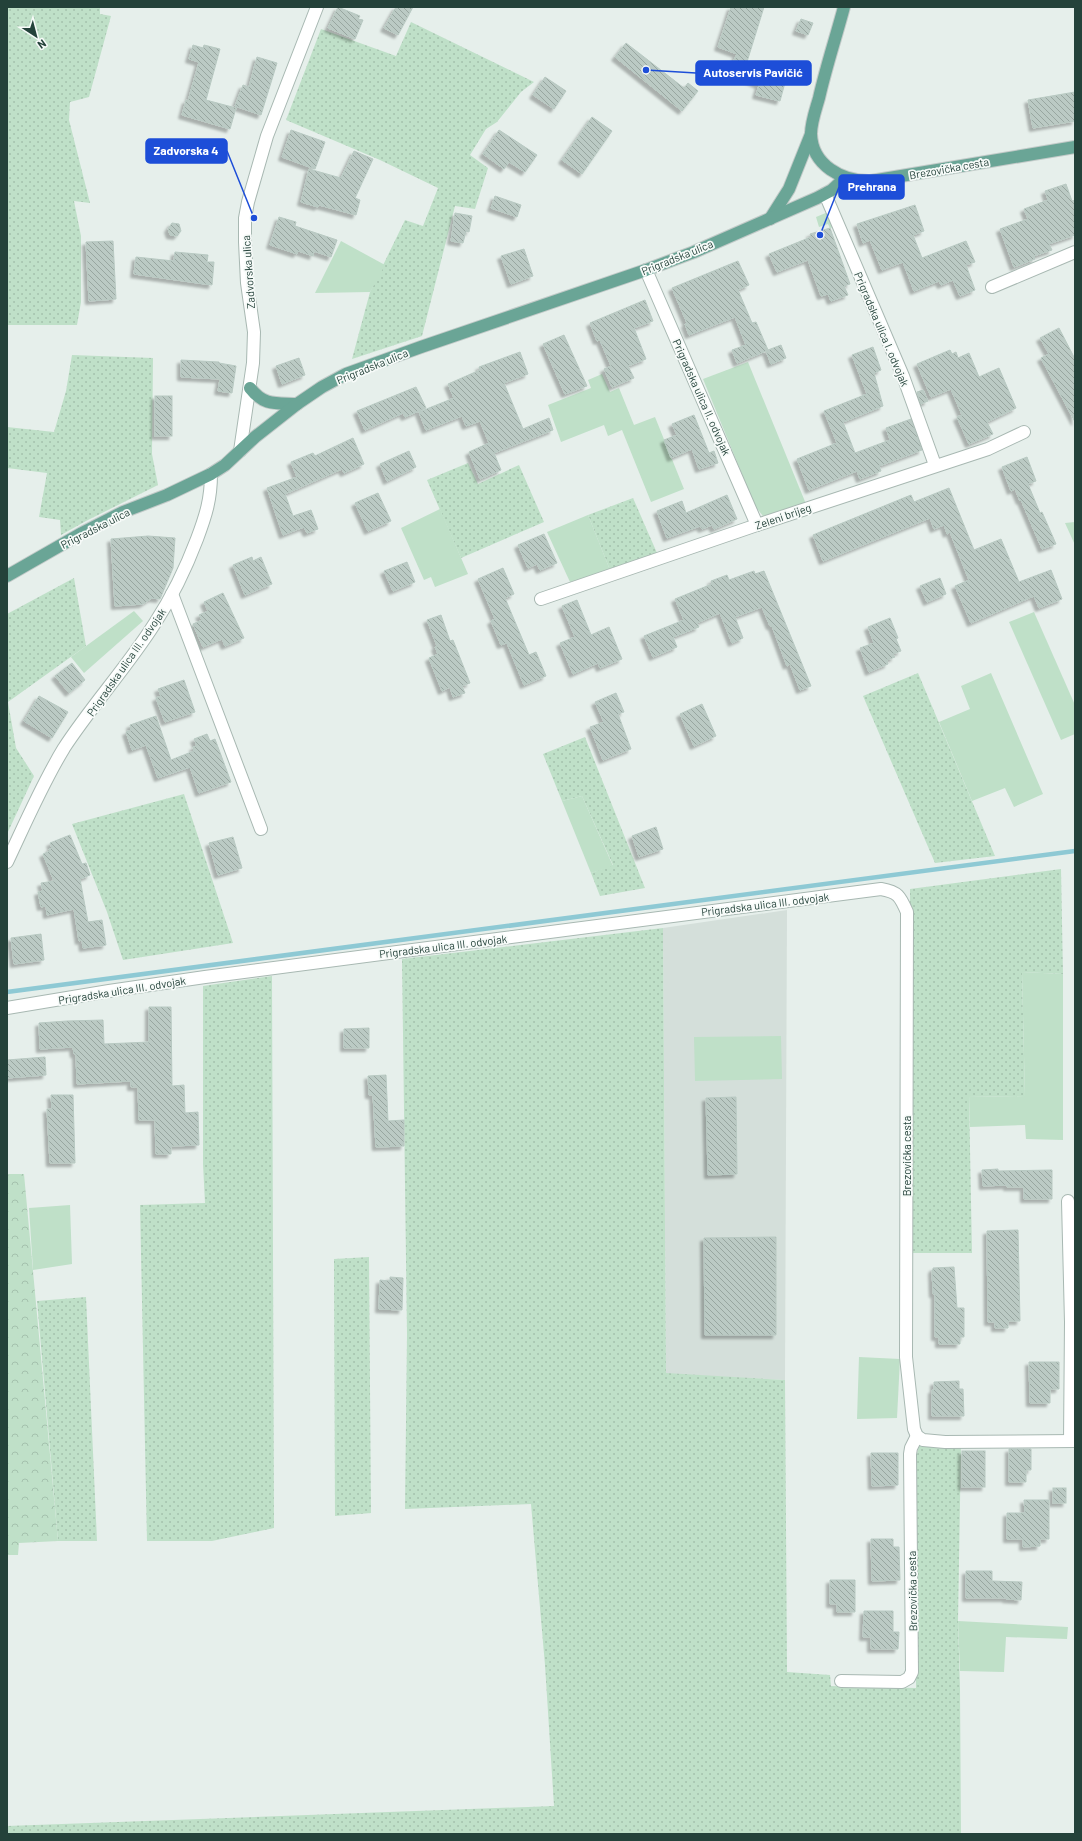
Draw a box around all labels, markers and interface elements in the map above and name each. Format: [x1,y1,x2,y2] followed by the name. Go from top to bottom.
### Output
[16,16,56,56] north arrow
[35,37,49,52] text: N
[696,61,811,85] callout: Autoservis Pavičić
[703,65,803,79] text: Autoservis Pavičić
[146,139,227,163] callout: Zadvorska 4
[154,143,219,157] text: Zadvorska 4
[908,155,990,181] street label: Brezovička cesta
[839,175,904,199] callout: Prehrana
[848,179,896,193] text: Prehrana
[239,235,257,309] street label: Zadvorska ulica
[639,237,715,277] street label: Prigradska ulica
[852,270,912,389] street label: Prigradska ulica I. odvojak
[670,337,734,458] street label: Prigradska ulica II. odvojak
[334,346,410,386] street label: Prigradska ulica
[753,500,813,532] street label: Zeleni brijeg
[58,505,132,551] street label: Prigradska ulica
[84,605,169,718] street label: Prigradska ulica III. odvojak
[700,890,830,918] street label: Prigradska ulica III. odvojak
[378,932,508,960] street label: Prigradska ulica III. odvojak
[57,973,187,1006] street label: Prigradska ulica III. odvojak
[900,1116,913,1196] street label: Brezovička cesta
[905,1551,919,1631] street label: Brezovička cesta

